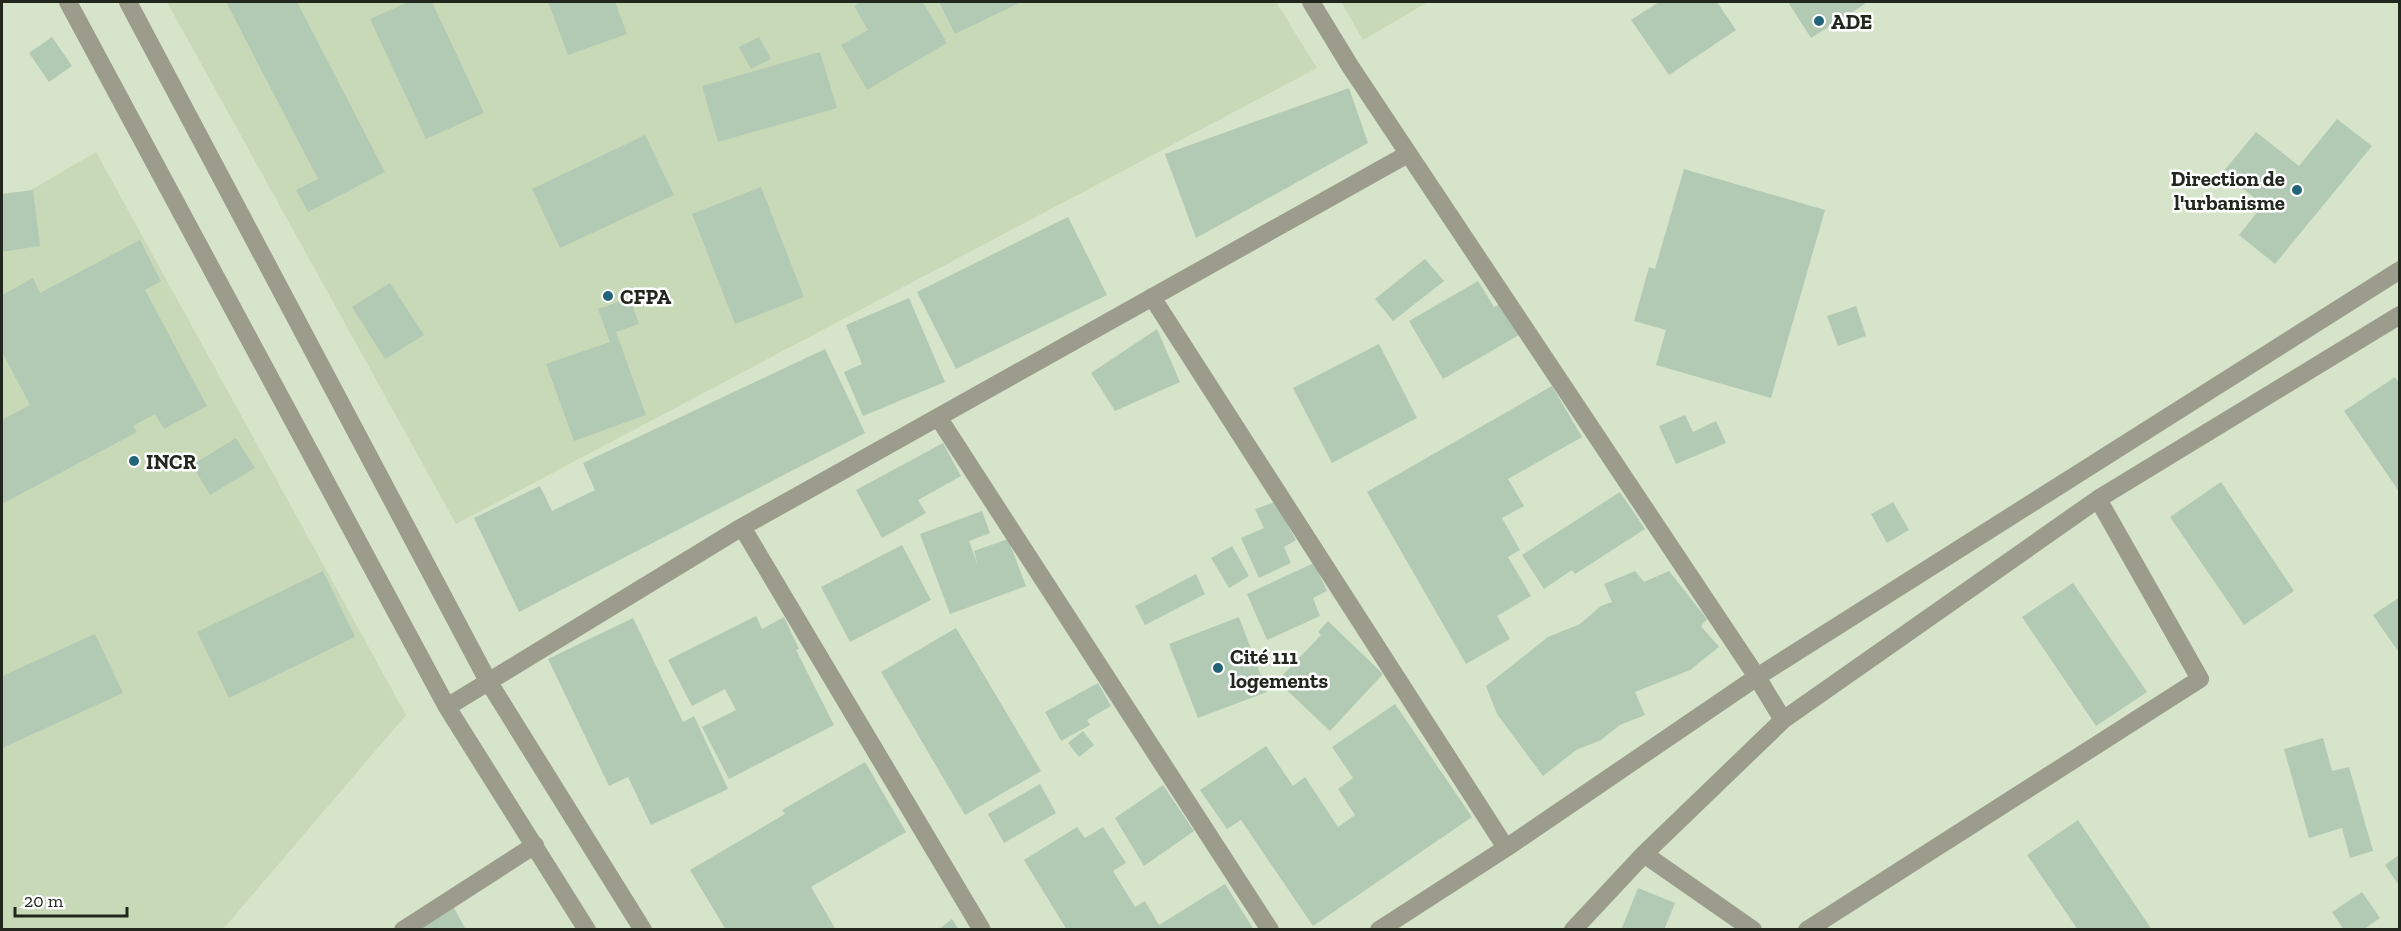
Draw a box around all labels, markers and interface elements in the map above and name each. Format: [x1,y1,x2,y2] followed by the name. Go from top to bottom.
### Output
[1831,9,1872,34] place label: ADE
[1812,14,1826,28] marker: ADE
[2171,166,2285,215] place label: Direction de l'urbanisme
[2290,183,2304,197] marker: Direction de l'urbanisme
[620,284,672,309] place label: CFPA
[601,289,615,303] marker: CFPA
[146,449,197,474] place label: INCR
[127,454,141,468] marker: INCR
[1230,644,1328,693] place label: Cité 111 logements
[1211,661,1225,675] marker: Cité 111 logements
[15,880,128,918] scale bar
[24,890,64,912] text: 20 m

